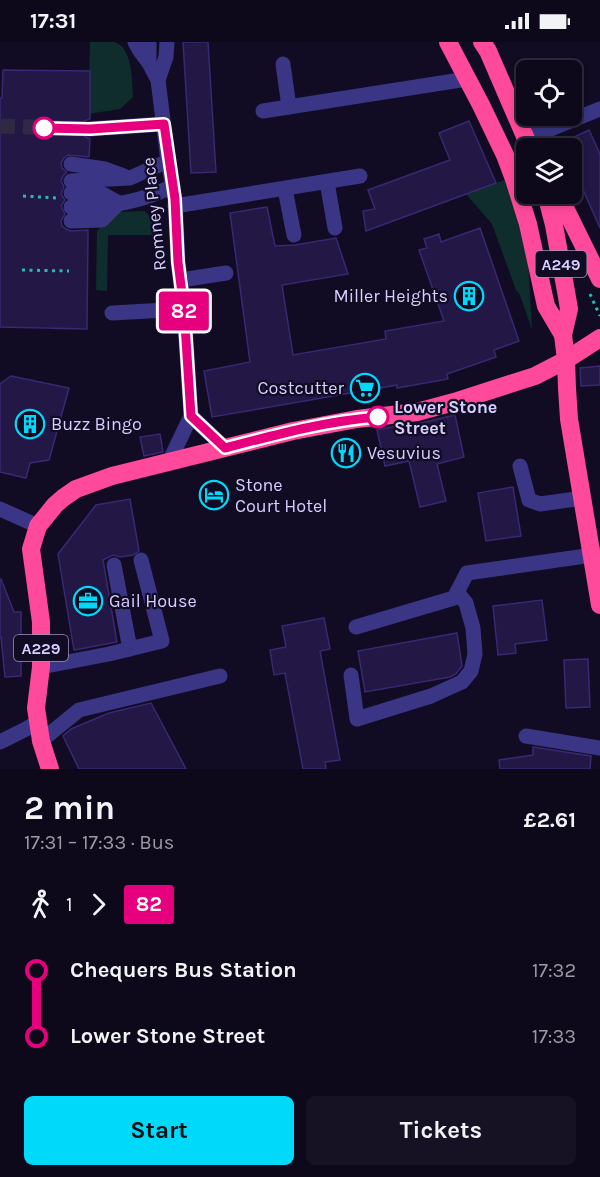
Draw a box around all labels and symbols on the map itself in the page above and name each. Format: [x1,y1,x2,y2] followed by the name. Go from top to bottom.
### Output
[33,117,55,139] unlabelled marker
[137,156,171,272] street label: Romney Place
[536,251,586,277] road number: A249
[453,280,485,312] building icon: Miller Heights
[333,285,448,307] place label: Miller Heights
[157,292,211,330] line badge: 82
[349,372,381,404] supermarket icon: Costcutter
[257,377,344,399] place label: Costcutter
[394,396,497,439] place label: Lower Stone Street
[367,406,389,428] marker: Lower Stone Street
[14,408,46,440] building icon: Buzz Bingo
[51,413,142,435] place label: Buzz Bingo
[330,437,362,469] restaurant icon: Vesuvius
[367,442,441,464] place label: Vesuvius
[235,474,327,517] place label: Stone Court Hotel
[198,479,230,511] hotel icon: Stone Court Hotel
[72,585,104,617] office icon: Gail House
[109,590,197,612] place label: Gail House
[14,635,68,661] road number: A229

